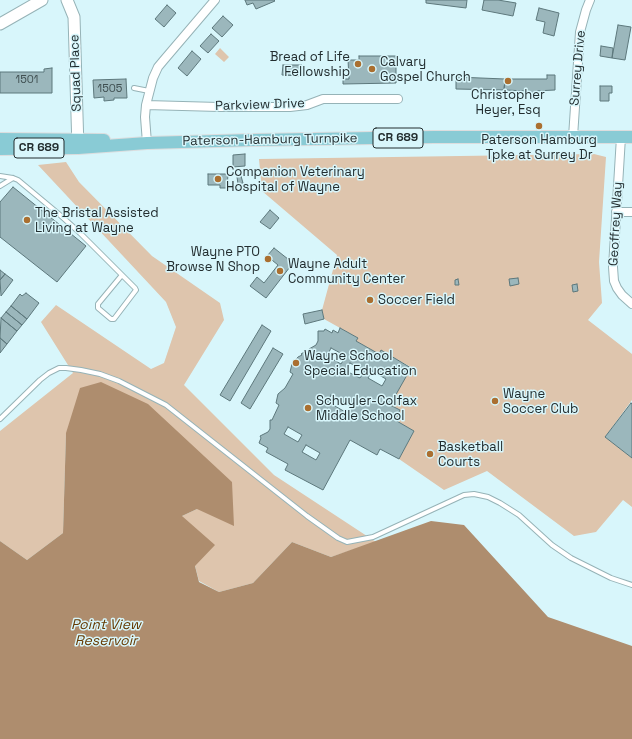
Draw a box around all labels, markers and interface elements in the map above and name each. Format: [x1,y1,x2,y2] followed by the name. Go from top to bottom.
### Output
[567,30,589,106] street label: Surrey Drive
[67,34,85,112] street label: Squad Place
[270,49,350,80] place label: Bread of Life Fellowship
[380,54,471,85] place label: Calvary Gospel Church
[353,59,363,69] marker: Bread of Life Fellowship
[367,64,377,74] marker: Calvary Gospel Church
[16,73,38,87] house number: 1501
[503,76,513,86] marker: Christopher Heyer, Esq
[98,82,122,96] house number: 1505
[471,87,545,118] place label: Christopher Heyer, Esq
[215,96,305,114] street label: Parkview Drive
[534,121,544,131] marker: Paterson Hamburg Tpke at Surrey Dr
[373,128,423,148] road number: CR 689
[182,131,358,149] street label: Paterson-Hamburg Turnpike
[481,132,597,163] place label: Paterson Hamburg Tpke at Surrey Dr
[14,138,64,158] road number: CR 689
[226,164,365,195] place label: Companion Veterinary Hospital of Wayne
[213,174,223,184] marker: Companion Veterinary Hospital of Wayne
[606,182,626,266] street label: Geoffrey Way
[35,205,159,236] place label: The Bristal Assisted Living at Wayne
[22,215,32,225] marker: The Bristal Assisted Living at Wayne
[166,244,260,275] place label: Wayne PTO Browse N Shop
[263,254,273,264] marker: Wayne PTO Browse N Shop
[288,256,405,287] place label: Wayne Adult Community Center
[275,266,285,276] marker: Wayne Adult Community Center
[378,292,455,308] place label: Soccer Field
[365,295,375,305] marker: Soccer Field
[304,348,417,379] place label: Wayne School Special Education
[291,358,301,368] marker: Wayne School Special Education
[503,386,578,417] place label: Wayne Soccer Club
[316,393,417,424] place label: Schuyler-Colfax Middle School
[490,396,500,406] marker: Wayne Soccer Club
[303,403,313,413] marker: Schuyler-Colfax Middle School
[438,439,503,470] place label: Basketball Courts
[425,449,435,459] marker: Basketball Courts
[71,617,141,650] water label: Point View Reservoir

